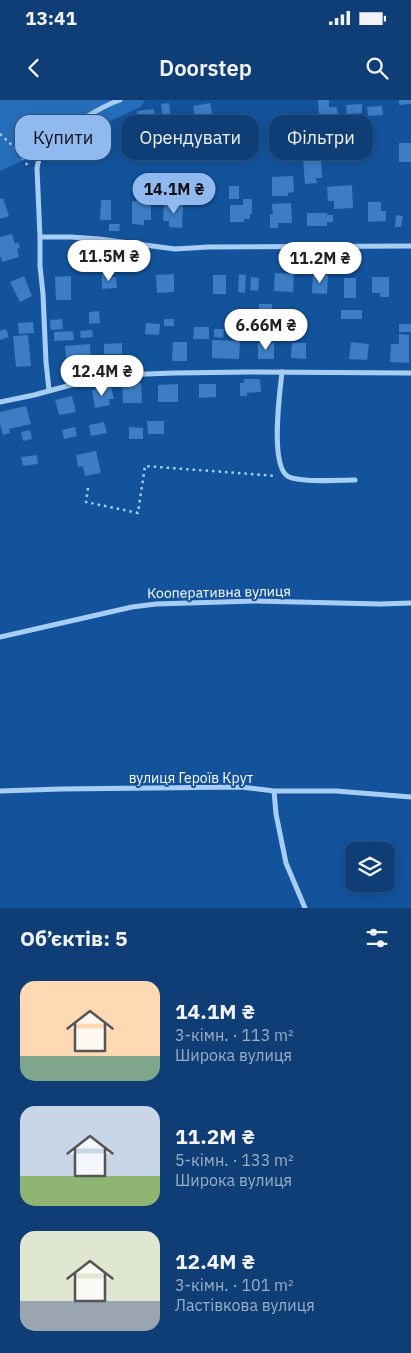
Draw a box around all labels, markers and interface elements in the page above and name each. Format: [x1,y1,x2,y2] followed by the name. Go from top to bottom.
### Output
[25,6,77,30] text: 13:41
[159,53,252,82] text: Doorstep
[20,54,48,82] icon: back
[363,54,391,82] icon: search
[15,115,111,160] chip: Купити
[121,115,259,160] chip: Орендувати
[269,115,373,160] chip: Фільтри
[128,172,220,215] pin: 14.1M ₴
[144,179,204,199] text: 14.1M ₴
[63,240,155,282] pin: 11.5M ₴
[274,242,366,284] pin: 11.2M ₴
[79,246,139,266] text: 11.5M ₴
[290,248,350,268] text: 11.2M ₴
[220,308,312,351] pin: 6.66M ₴
[236,315,296,335] text: 6.66M ₴
[56,354,148,397] pin: 12.4M ₴
[72,361,132,381] text: 12.4M ₴
[147,582,291,602] street label: Кооперативна вулиця
[129,769,254,787] street label: вулиця Героїв Крут
[345,842,395,892] map controls
[345,842,395,892] button: layers
[20,924,128,952] text: Об’єктів: 5
[363,924,391,952] icon: filters
[175,997,255,1025] text: 14.1M ₴
[60,1001,120,1061] icon: home
[175,1025,294,1045] text: 3-кімн. · 113 m²
[175,1045,292,1065] text: Широка вулиця
[175,1122,255,1150] text: 11.2M ₴
[60,1126,120,1186] icon: home
[175,1150,294,1170] text: 5-кімн. · 133 m²
[175,1170,292,1190] text: Широка вулиця
[175,1247,255,1275] text: 12.4M ₴
[60,1251,120,1311] icon: home
[175,1275,294,1295] text: 3-кімн. · 101 m²
[175,1295,315,1315] text: Ластівкова вулиця

